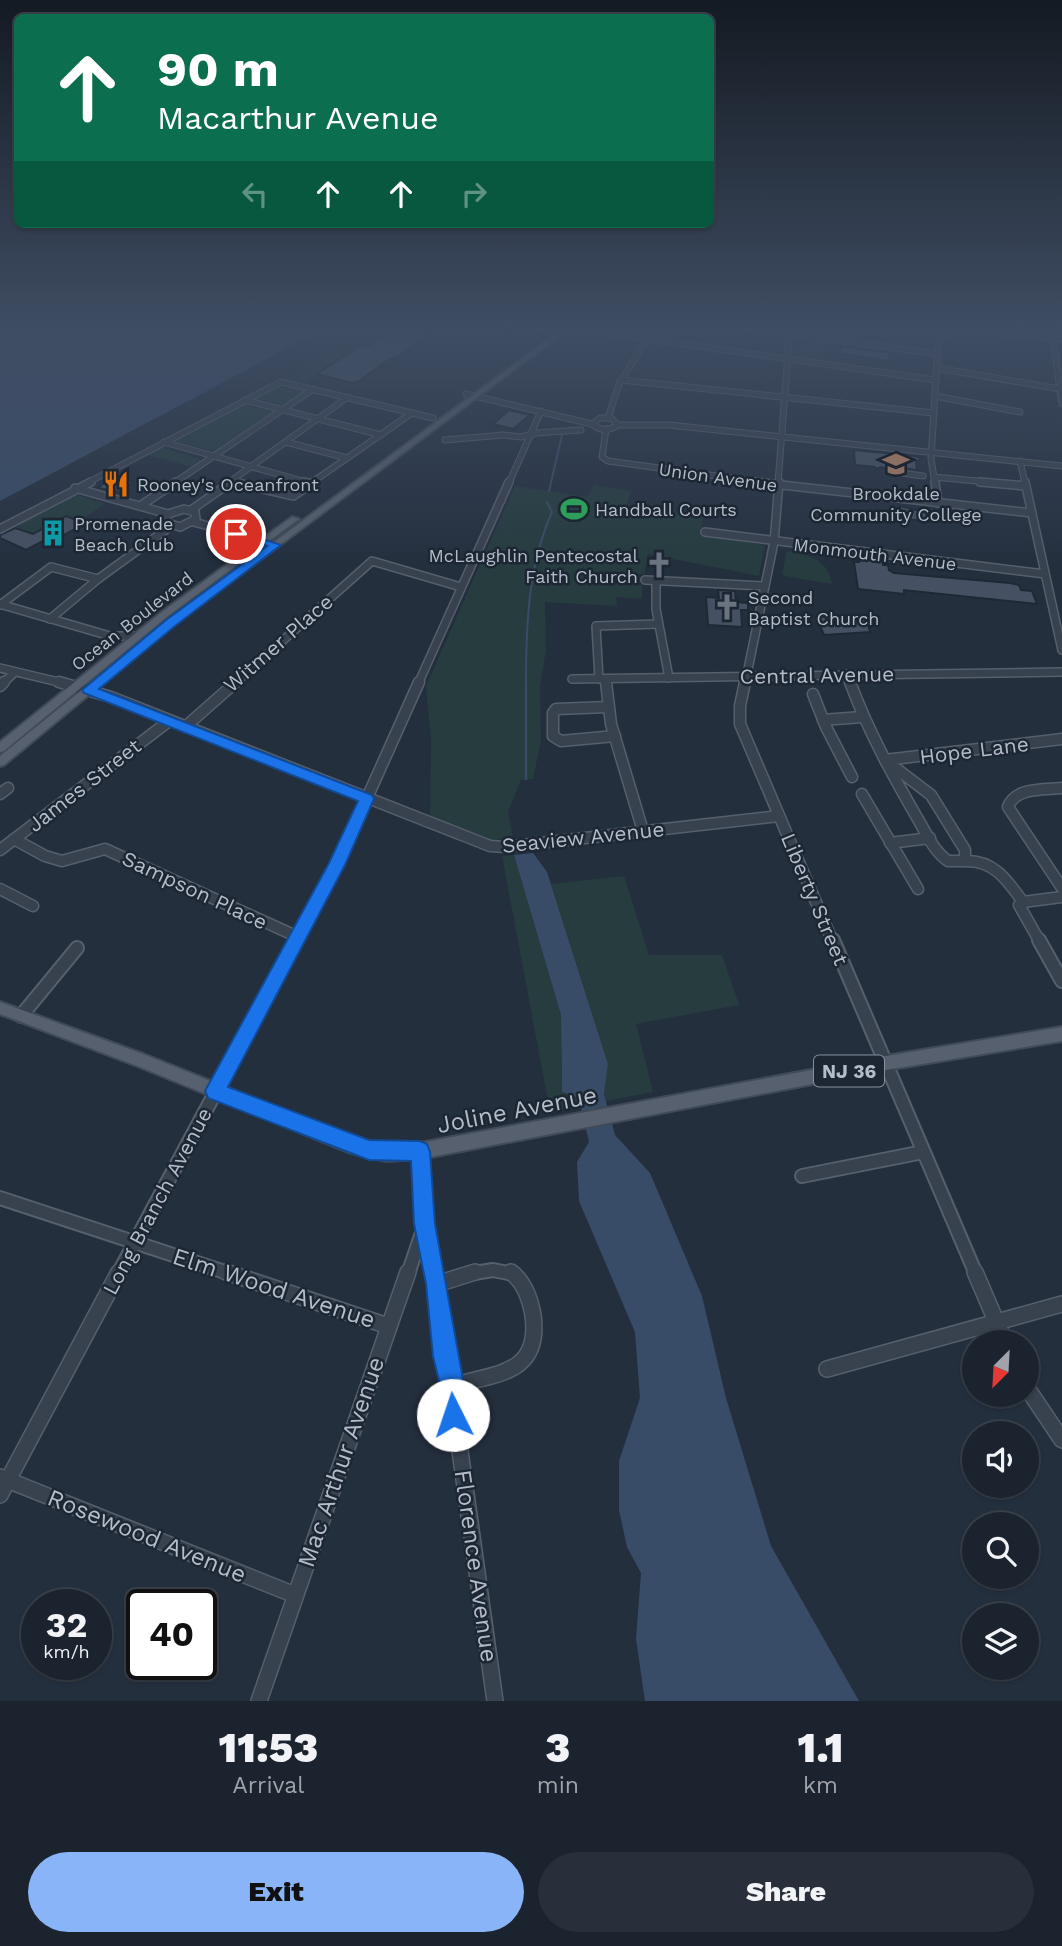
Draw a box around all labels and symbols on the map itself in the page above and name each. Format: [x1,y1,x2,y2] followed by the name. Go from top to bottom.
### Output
[881,449,911,479] school or university icon: Brookdale Community College
[657,458,779,496] street label: Union Avenue
[101,469,131,499] restaurant icon: Rooney's Oceanfront
[137,474,319,495] place label: Rooney's Oceanfront
[810,483,982,525] place label: Brookdale Community College
[559,494,589,524] sports icon: Handball Courts
[595,499,737,520] place label: Handball Courts
[206,504,266,564] pin
[74,513,174,555] place label: Promenade Beach Club
[38,518,68,548] building icon: Promenade Beach Club
[792,534,958,574] street label: Monmouth Avenue
[429,545,638,587] place label: McLaughlin Pentecostal Faith Church
[644,550,674,580] church icon: McLaughlin Pentecostal Faith Church
[67,567,197,675] street label: Ocean Boulevard
[748,587,879,629] place label: Second Baptist Church
[218,589,338,697] street label: Witmer Place
[712,592,742,622] church icon: Second Baptist Church
[739,661,895,689] street label: Central Avenue
[918,731,1030,769] street label: Hope Lane
[22,733,146,837] street label: James Street
[501,816,665,858] street label: Seaview Avenue
[776,829,854,969] street label: Liberty Street
[119,845,271,935] street label: Sampson Place
[814,1056,884,1086] road number: NJ 36
[435,1081,599,1139] street label: Joline Avenue
[97,1103,217,1299] street label: Long Branch Avenue
[169,1242,379,1334] street label: Elm Wood Avenue
[962,1330,1040,1407] north arrow
[292,1353,390,1571] street label: Mac Arthur Avenue
[416,1378,490,1452] position arrow
[449,1468,503,1664] street label: Florence Avenue
[44,1483,250,1589] street label: Rosewood Avenue
[126,1589,217,1680] speed limit sign: 40

